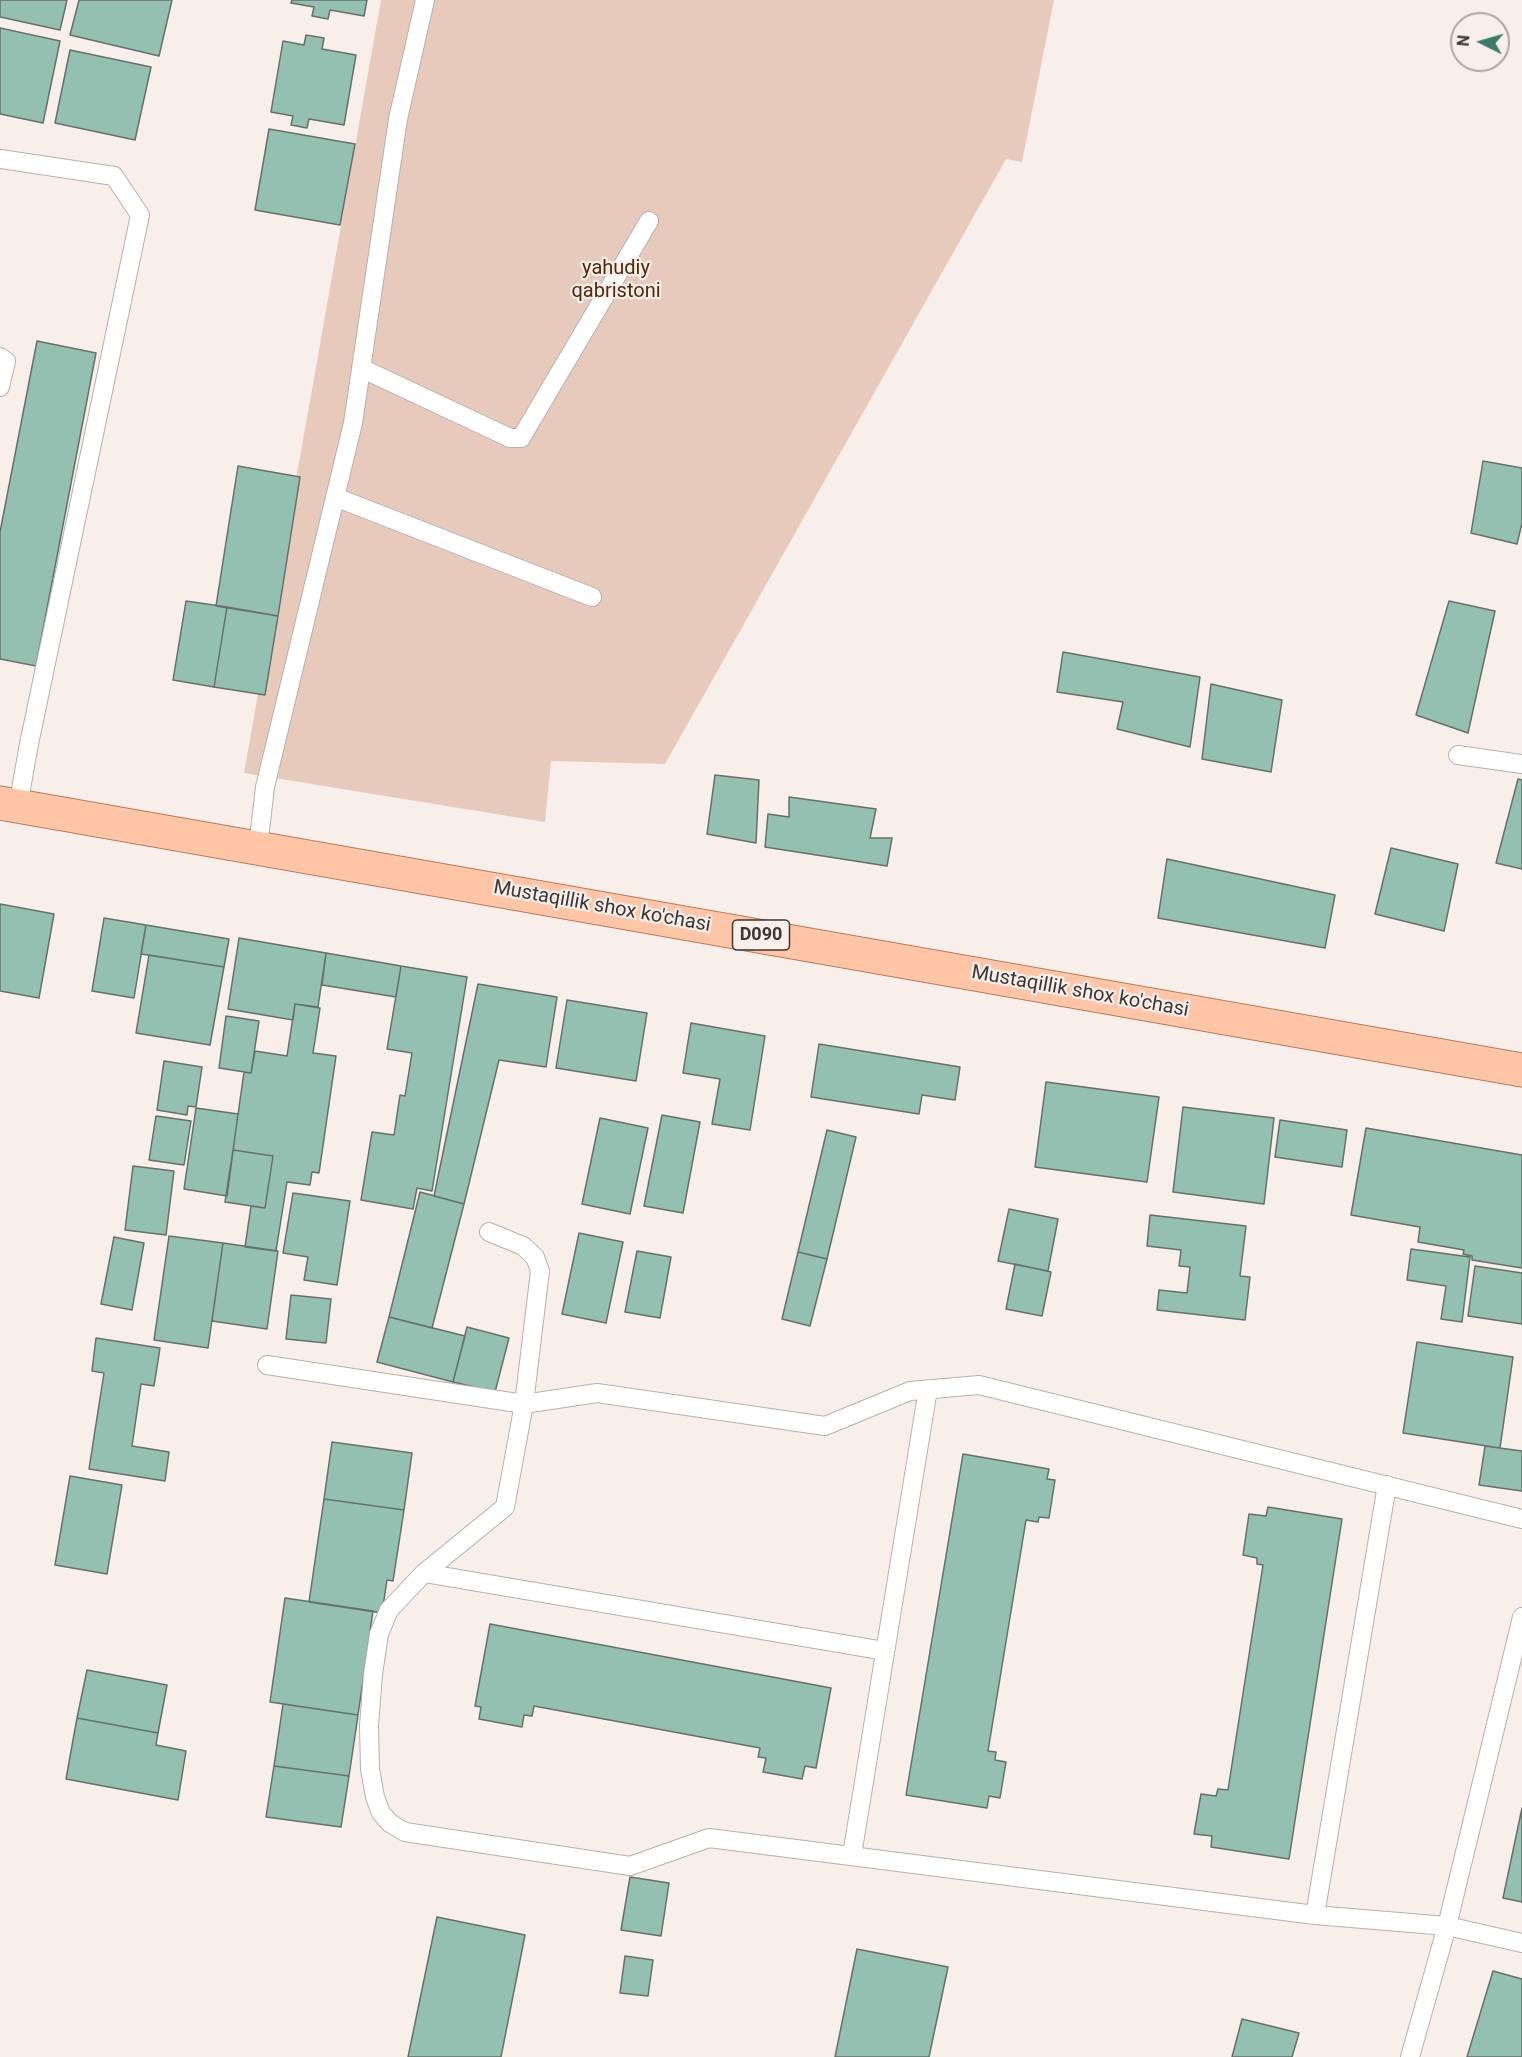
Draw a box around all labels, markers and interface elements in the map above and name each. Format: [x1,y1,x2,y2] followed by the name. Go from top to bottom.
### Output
[1450,12,1510,72] north arrow
[1454,34,1474,47] text: N
[571,257,661,304] park label: yahudiy qabristoni
[491,876,713,938] street label: Mustaqillik shox ko'chasi
[732,920,789,950] road number: D090
[969,961,1191,1023] street label: Mustaqillik shox ko'chasi

